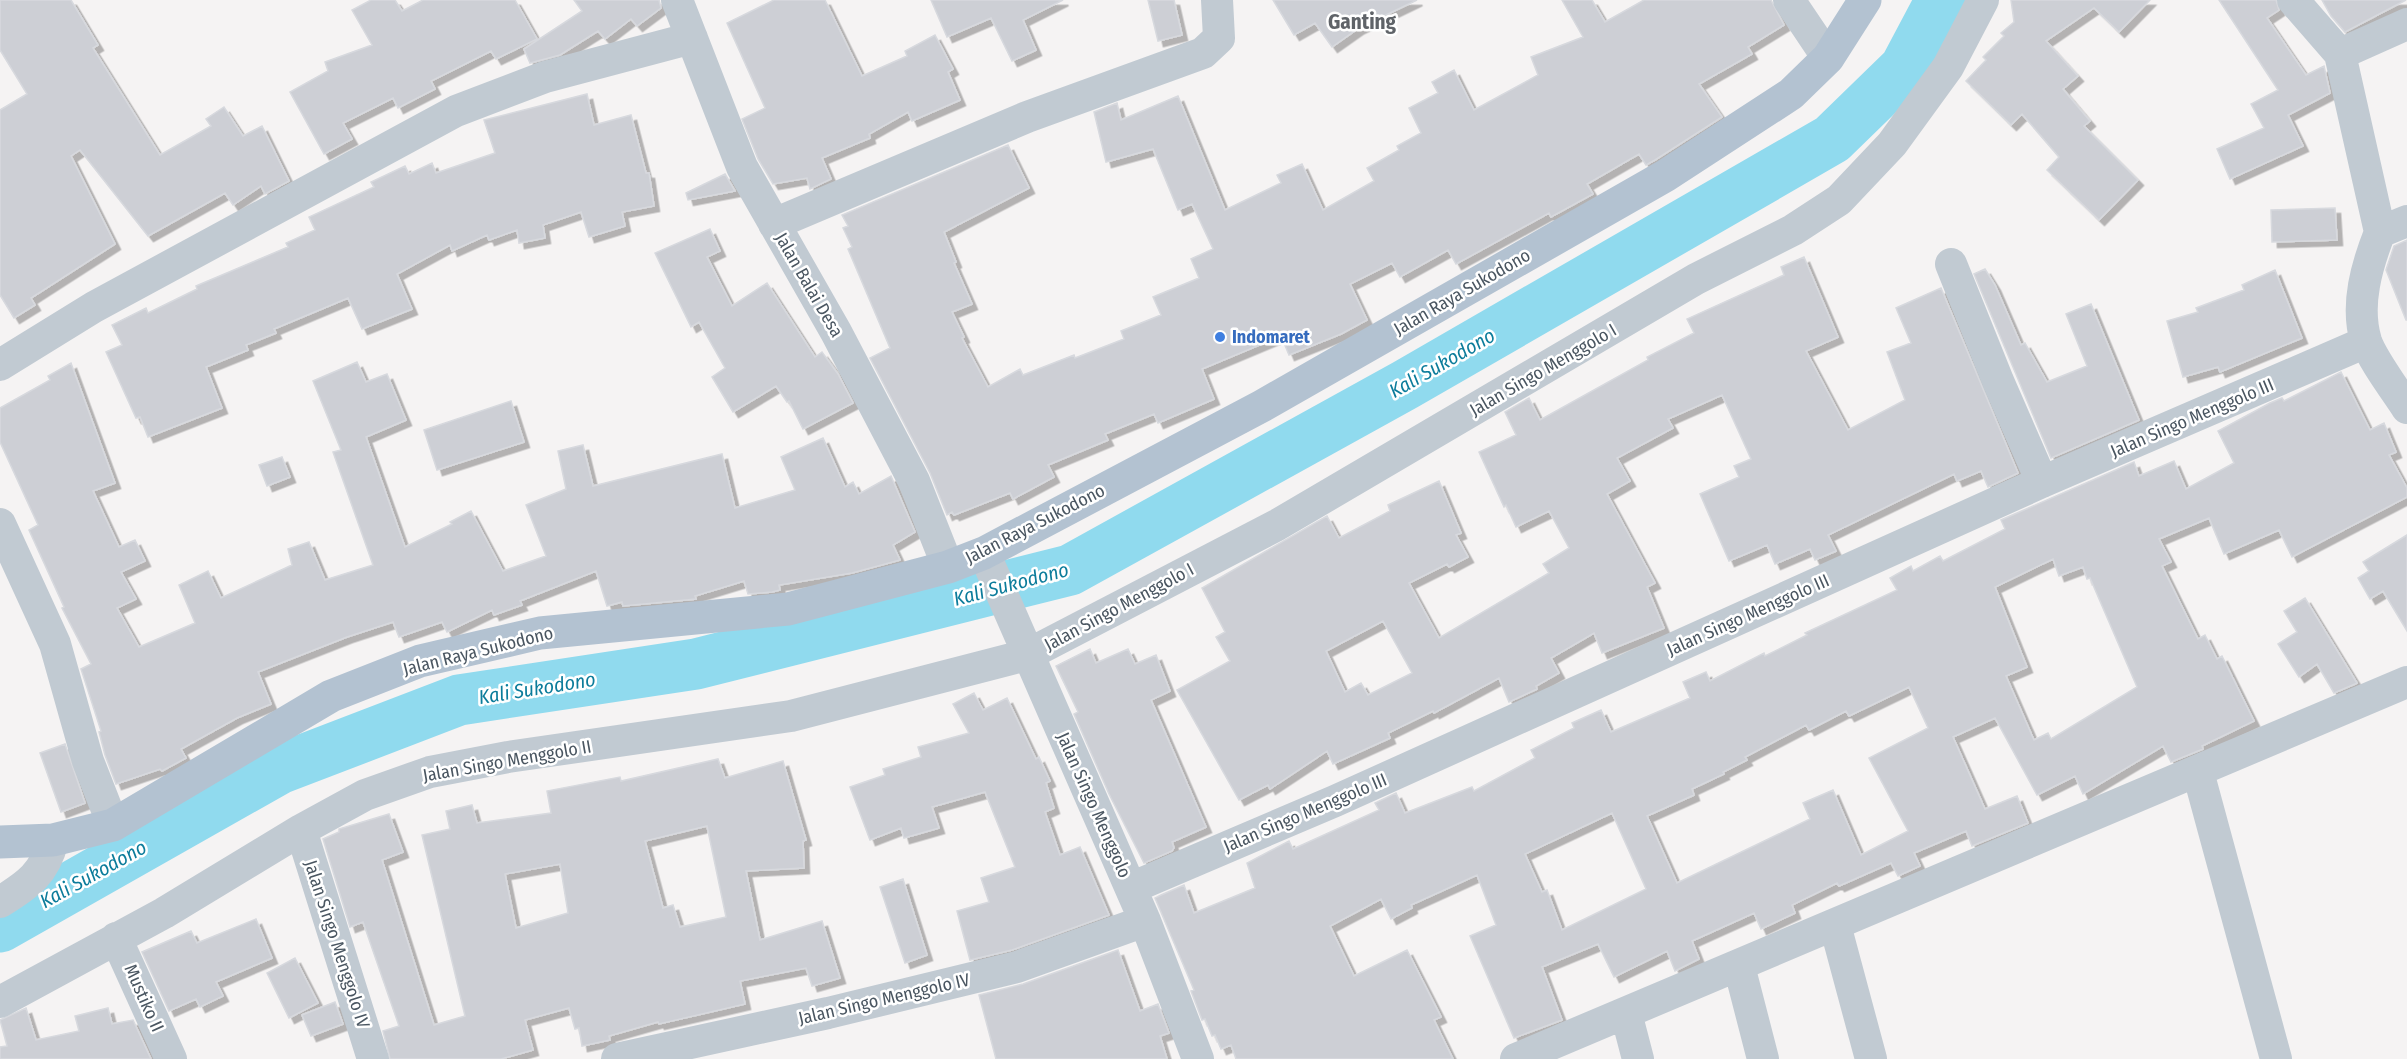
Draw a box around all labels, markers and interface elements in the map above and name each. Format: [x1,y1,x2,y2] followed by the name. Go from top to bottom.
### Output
[1328,9,1397,35] district label: Ganting
[770,229,848,341] street label: Jalan Balai Desa
[1390,244,1534,340] street label: Jalan Raya Sukodono
[1466,319,1620,421] street label: Jalan Singo Menggolo I
[1385,323,1499,403] water label: Kali Sukodono
[1232,326,1311,348] place label: Indomaret
[1213,330,1227,344] marker: Indomaret
[2107,374,2277,462] street label: Jalan Singo Menggolo III
[961,479,1109,569] street label: Jalan Raya Sukodono
[951,557,1071,611] water label: Kali Sukodono
[1041,558,1197,656] street label: Jalan Singo Menggolo I
[1663,569,1833,661] street label: Jalan Singo Menggolo III
[401,622,555,680] street label: Jalan Raya Sukodono
[477,667,597,709] water label: Kali Sukodono
[1052,729,1136,881] street label: Jalan Singo Menggolo
[421,735,593,787] street label: Jalan Singo Menggolo II
[1220,769,1390,857] street label: Jalan Singo Menggolo III
[36,835,150,913] water label: Kali Sukodono
[299,857,375,1031] street label: Jalan Singo Menggolo IV
[119,961,169,1035] street label: Mustiko II
[796,968,973,1029] street label: Jalan Singo Menggolo IV

